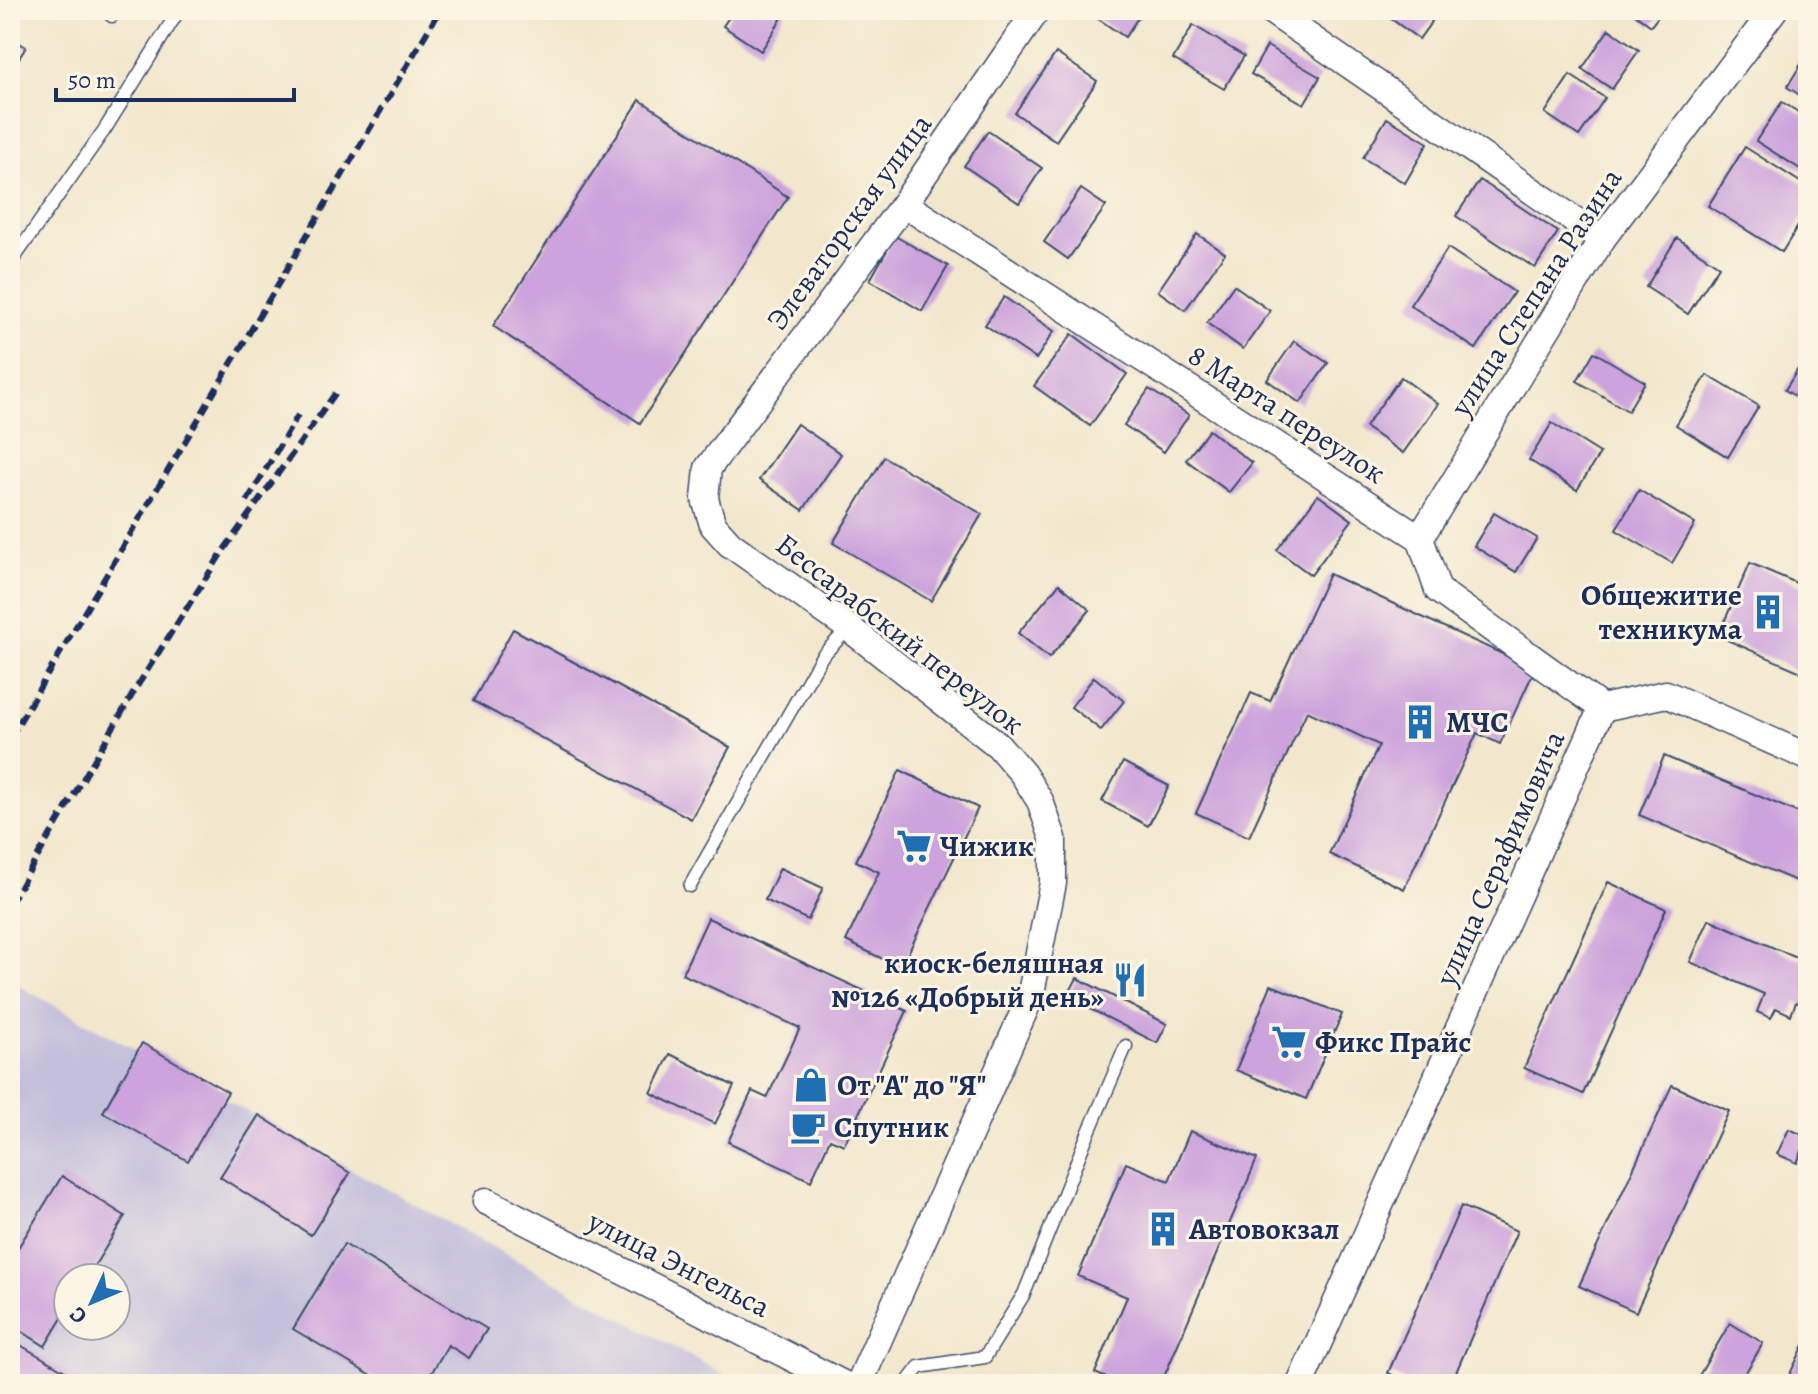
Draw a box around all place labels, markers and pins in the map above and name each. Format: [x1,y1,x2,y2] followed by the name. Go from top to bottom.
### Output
[1581,575,1743,649] place label: Общежитие техникума
[1749,593,1787,631] building icon: Общежитие техникума
[1446,702,1509,742] place label: МЧС
[1401,703,1439,741] building icon: МЧС
[940,826,1034,866] place label: Чижик
[895,827,933,865] supermarket icon: Чижик
[831,943,1104,1017] place label: киоск-беляшная №126 «Добрый день»
[1111,961,1149,999] restaurant icon: киоск-беляшная №126 «Добрый день»
[1315,1022,1472,1062] place label: Фикс Прайс
[1270,1023,1308,1061] supermarket icon: Фикс Прайс
[837,1065,986,1105] place label: От "А" до "Я"
[792,1066,830,1104] shop icon: От "А" до "Я"
[834,1107,949,1147] place label: Спутник
[789,1108,827,1146] cafe icon: Спутник
[1188,1209,1340,1249] place label: Автовокзал
[1144,1210,1182,1248] building icon: Автовокзал

